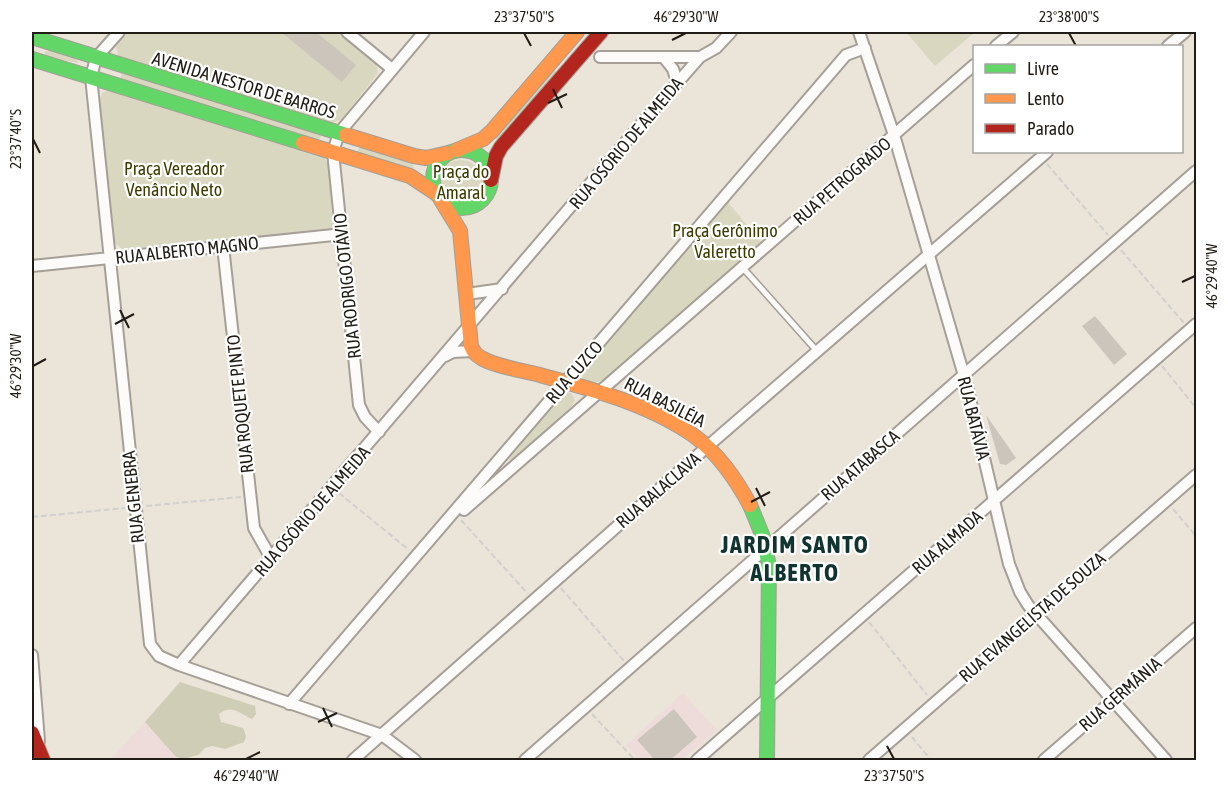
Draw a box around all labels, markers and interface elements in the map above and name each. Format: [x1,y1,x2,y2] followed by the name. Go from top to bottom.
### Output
[494,8,554,25] text: 23°37'50"S
[654,8,718,25] text: 46°29'30"W
[1039,8,1099,25] text: 23°38'00"S
[973,45,1183,153] legend
[150,47,339,123] street label: AVENIDA NESTOR DE BARROS
[1027,58,1059,79] text: Livre
[565,73,687,213] street label: RUA OSÓRIO DE ALMEIDA
[1027,88,1064,109] text: Lento
[7,109,24,169] text: 23°37'40"S
[1027,118,1074,139] text: Parado
[789,133,895,229] street label: RUA PETROGRADO
[124,158,225,200] park label: Praça Vereador Venâncio Neto
[433,161,489,203] park label: Praça do Amaral
[329,212,365,360] street label: RUA RODRIGO OTÁVIO
[672,220,778,262] park label: Praça Gerônimo Valeretto
[114,232,260,268] street label: RUA ALBERTO MAGNO
[1203,244,1220,308] text: 46°29'40"W
[7,334,24,398] text: 46°29'30"W
[222,334,258,474] street label: RUA ROQUETE PINTO
[541,336,607,408] street label: RUA CUZCO
[621,373,709,432] street label: RUA BASILÉIA
[953,374,995,462] street label: RUA BATÁVIA
[817,425,904,505] street label: RUA ATABASCA
[250,442,374,580] street label: RUA OSÓRIO DE ALMEIDA
[612,448,705,532] street label: RUA BALACLAVA
[118,450,148,544] street label: RUA GENEBRA
[907,506,987,578] street label: RUA ALMADA
[720,531,869,586] district label: JARDIM SANTO ALBERTO
[955,548,1110,686] street label: RUA EVANGELISTA DE SOUZA
[1075,652,1166,735] street label: RUA GERMÂNIA
[214,767,278,784] text: 46°29'40"W
[864,767,924,784] text: 23°37'50"S

